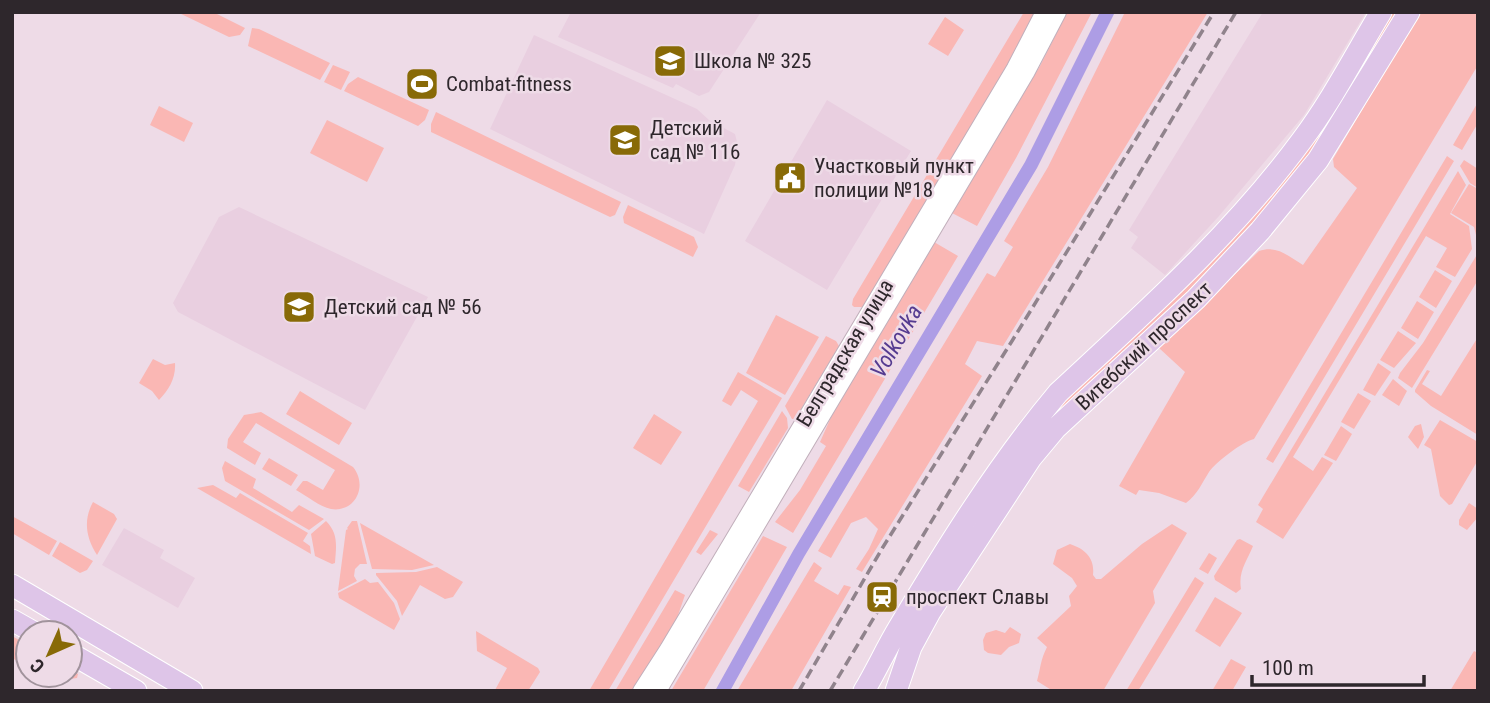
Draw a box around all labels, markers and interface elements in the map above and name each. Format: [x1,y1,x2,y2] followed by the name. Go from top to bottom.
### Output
[651,42,689,80] school or university icon: Школа № 325
[694,49,812,73] place label: Школа № 325
[403,65,441,103] sports icon: Combat-fitness
[446,72,572,96] place label: Combat-fitness
[650,116,740,164] place label: Детский сад № 116
[606,121,644,159] school or university icon: Детский сад № 116
[814,154,974,202] place label: Участковый пункт полиции №18
[771,159,809,197] public building icon: Участковый пункт полиции №18
[792,275,898,431] street label: Белградская улица
[1071,277,1217,415] street label: Витебский проспект
[280,288,318,326] school or university icon: Детский сад № 56
[324,295,482,319] place label: Детский сад № 56
[865,300,928,383] water label: Volkovka
[863,578,901,616] station icon: проспект Славы
[906,585,1049,609] place label: проспект Славы
[14,619,84,689] north arrow
[1252,644,1424,688] scale bar
[25,654,49,678] text: С
[1262,656,1314,680] text: 100 m

